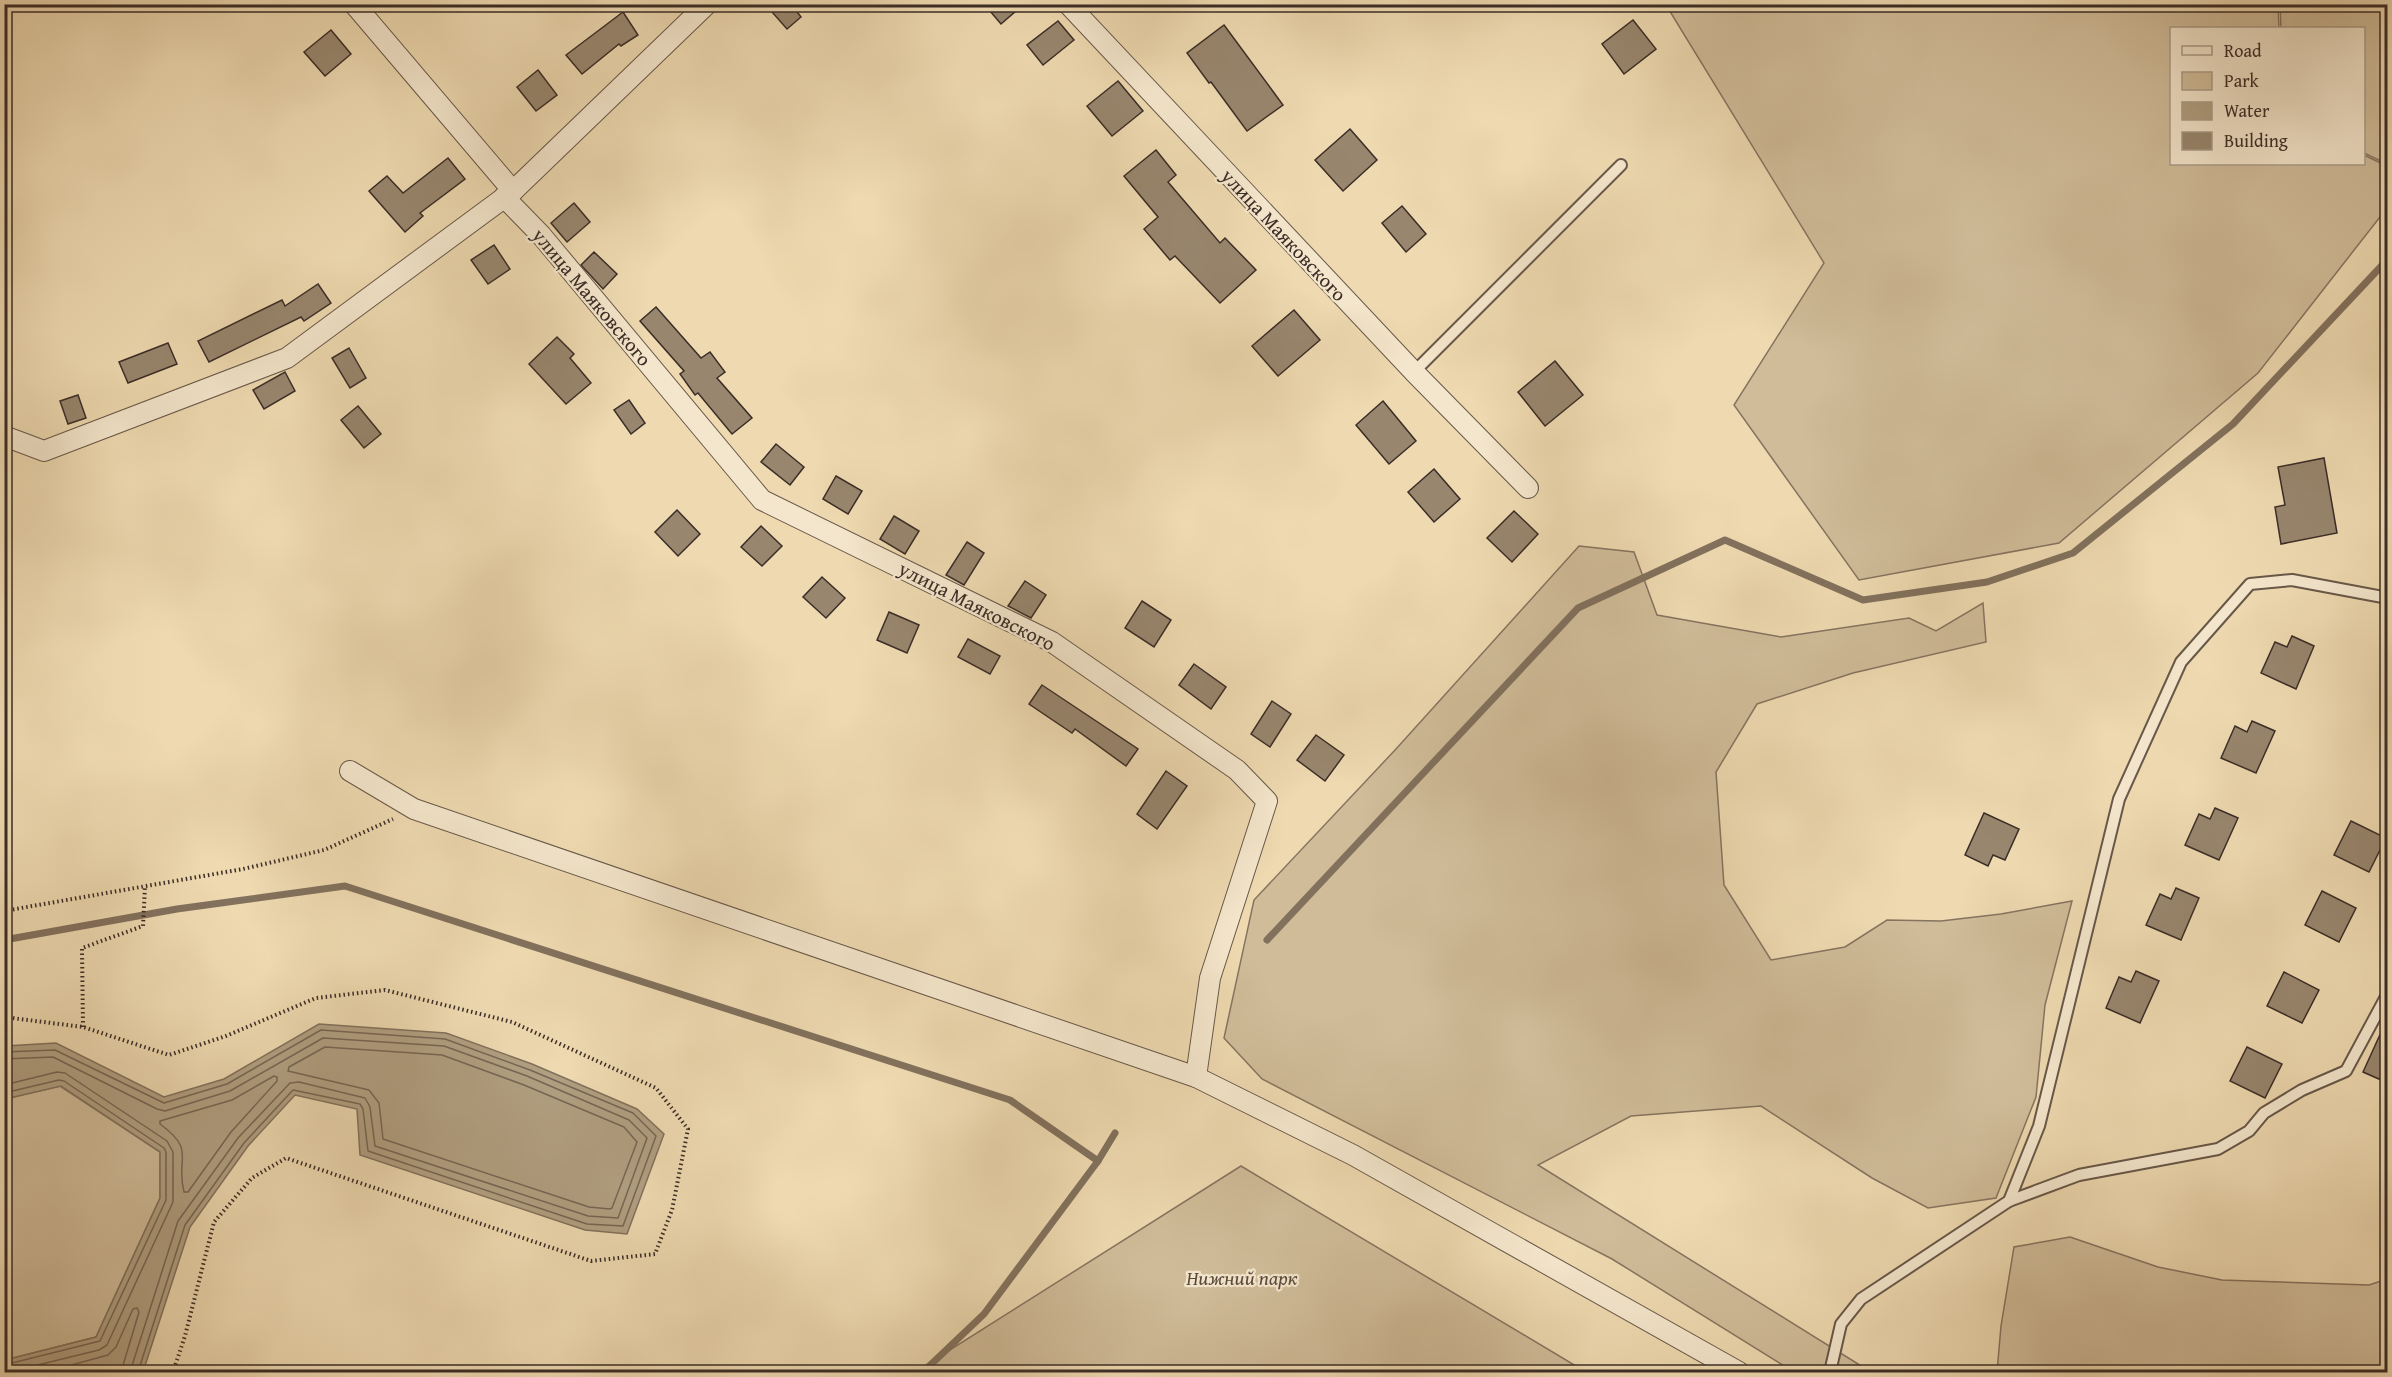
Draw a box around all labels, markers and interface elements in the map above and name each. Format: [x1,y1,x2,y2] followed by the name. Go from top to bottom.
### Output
[2170,27,2365,165] legend
[2224,37,2262,64] text: Road
[2224,67,2260,94] text: Park
[2224,97,2270,124] text: Water
[2224,127,2288,154] text: Building
[1214,161,1354,308] street label: улица Маяковского
[525,221,659,372] street label: улица Маяковского
[893,553,1061,658] street label: улица Маяковского
[1186,1263,1298,1292] park label: Нижний парк

